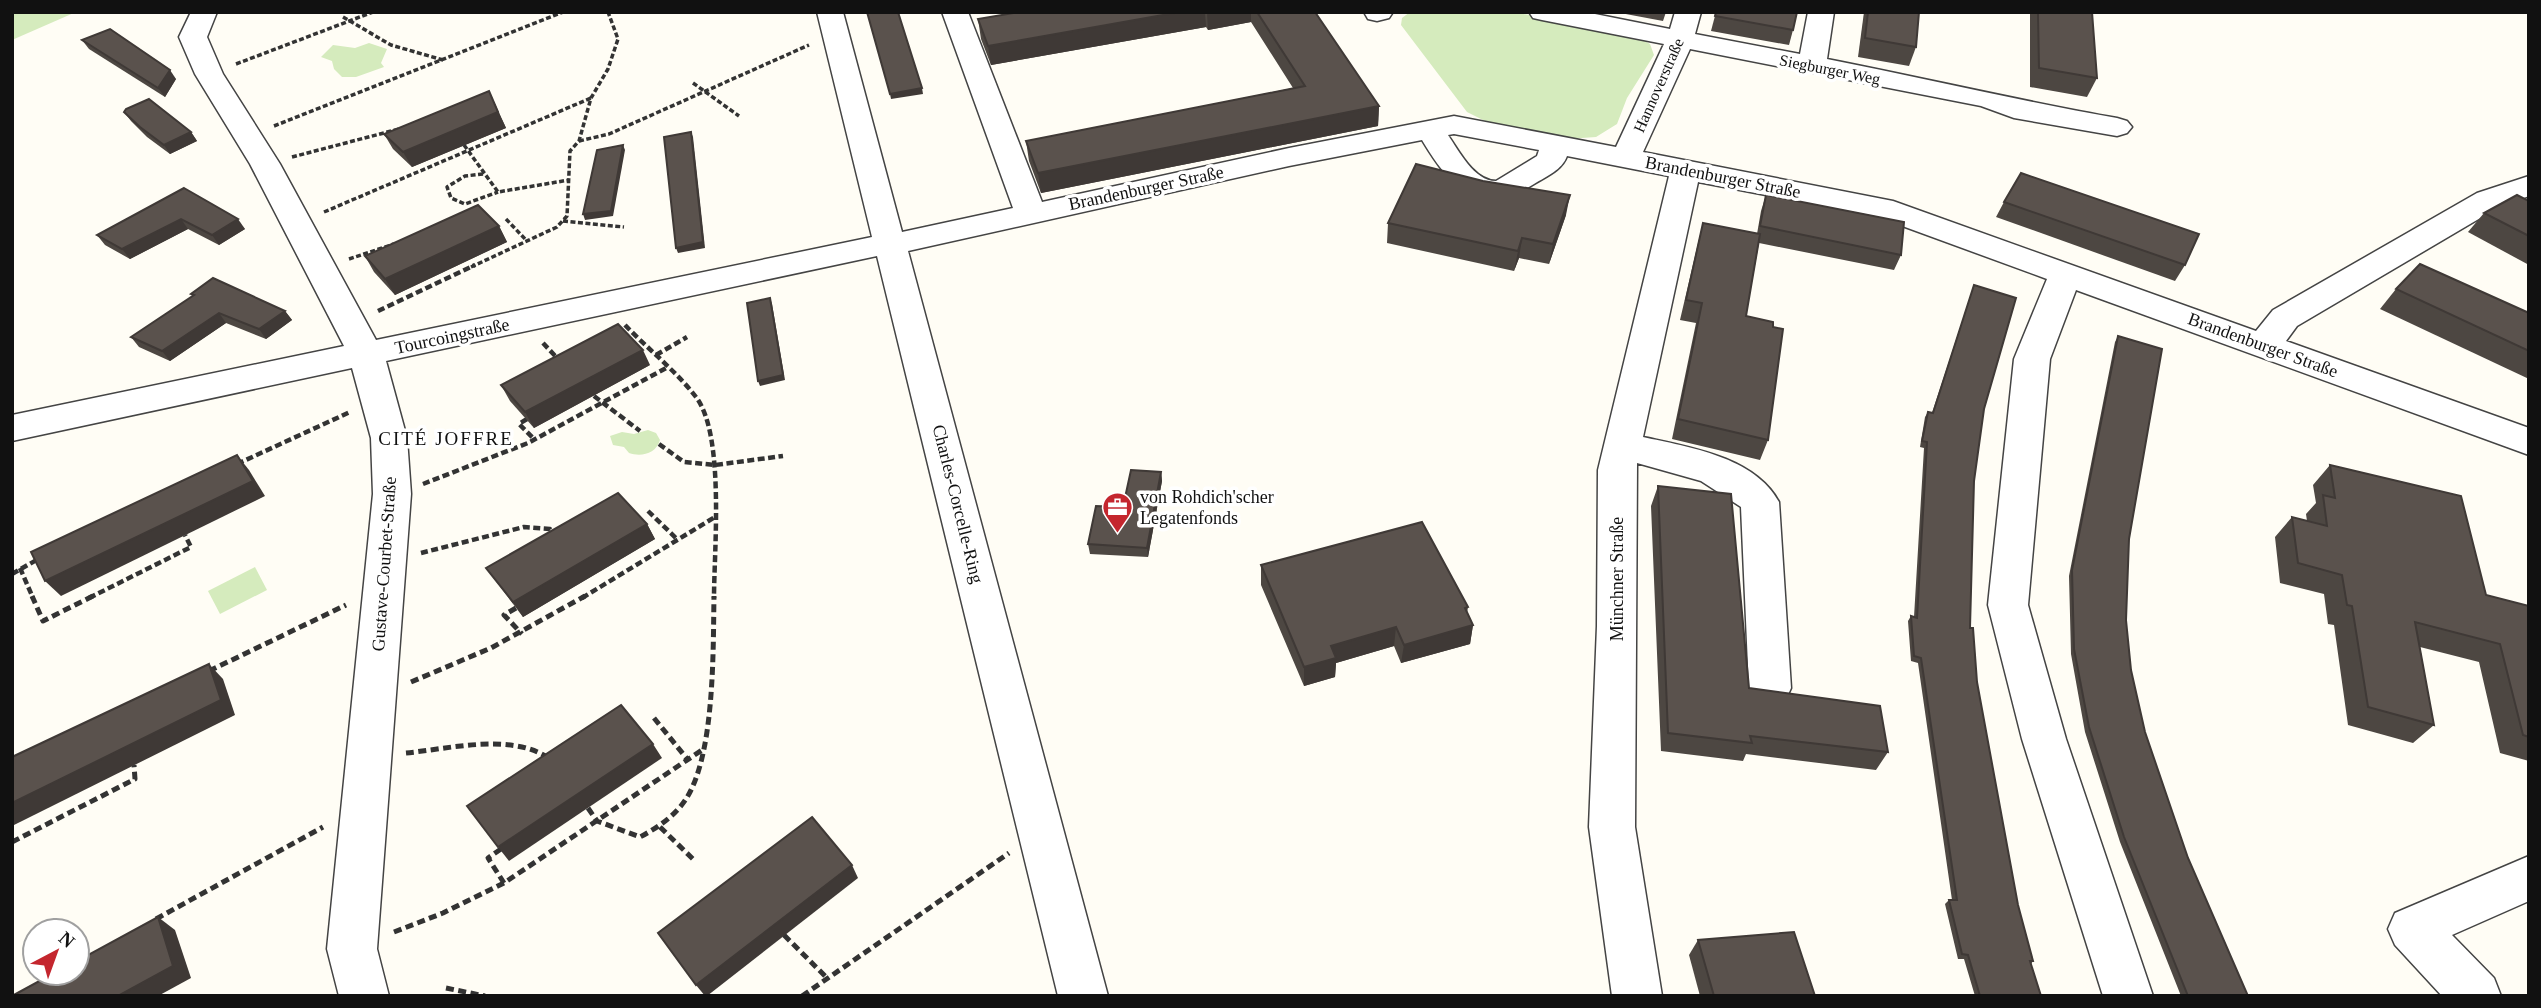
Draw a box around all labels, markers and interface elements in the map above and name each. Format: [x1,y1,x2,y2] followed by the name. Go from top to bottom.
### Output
[1630,35,1687,135] street label: Hannoverstraße
[1778,51,1882,89] street label: Siegburger Weg
[1643,152,1803,202] street label: Brandenburger Straße
[1067,162,1225,214] street label: Brandenburger Straße
[2185,309,2341,381] street label: Brandenburger Straße
[393,314,511,358] street label: Tourcoingstraße
[929,423,987,585] street label: Charles-Corcelle-Ring
[378,428,514,449] district label: CITÉ JOFFRE
[368,476,400,652] street label: Gustave-Courbet-Straße
[1140,487,1274,528] place label: von Rohdich'scher Legatenfonds
[1100,490,1134,534] office icon: von Rohdich'scher Legatenfonds
[1607,517,1627,641] street label: Münchner Straße
[21,917,91,987] north arrow
[55,927,79,952] text: N

